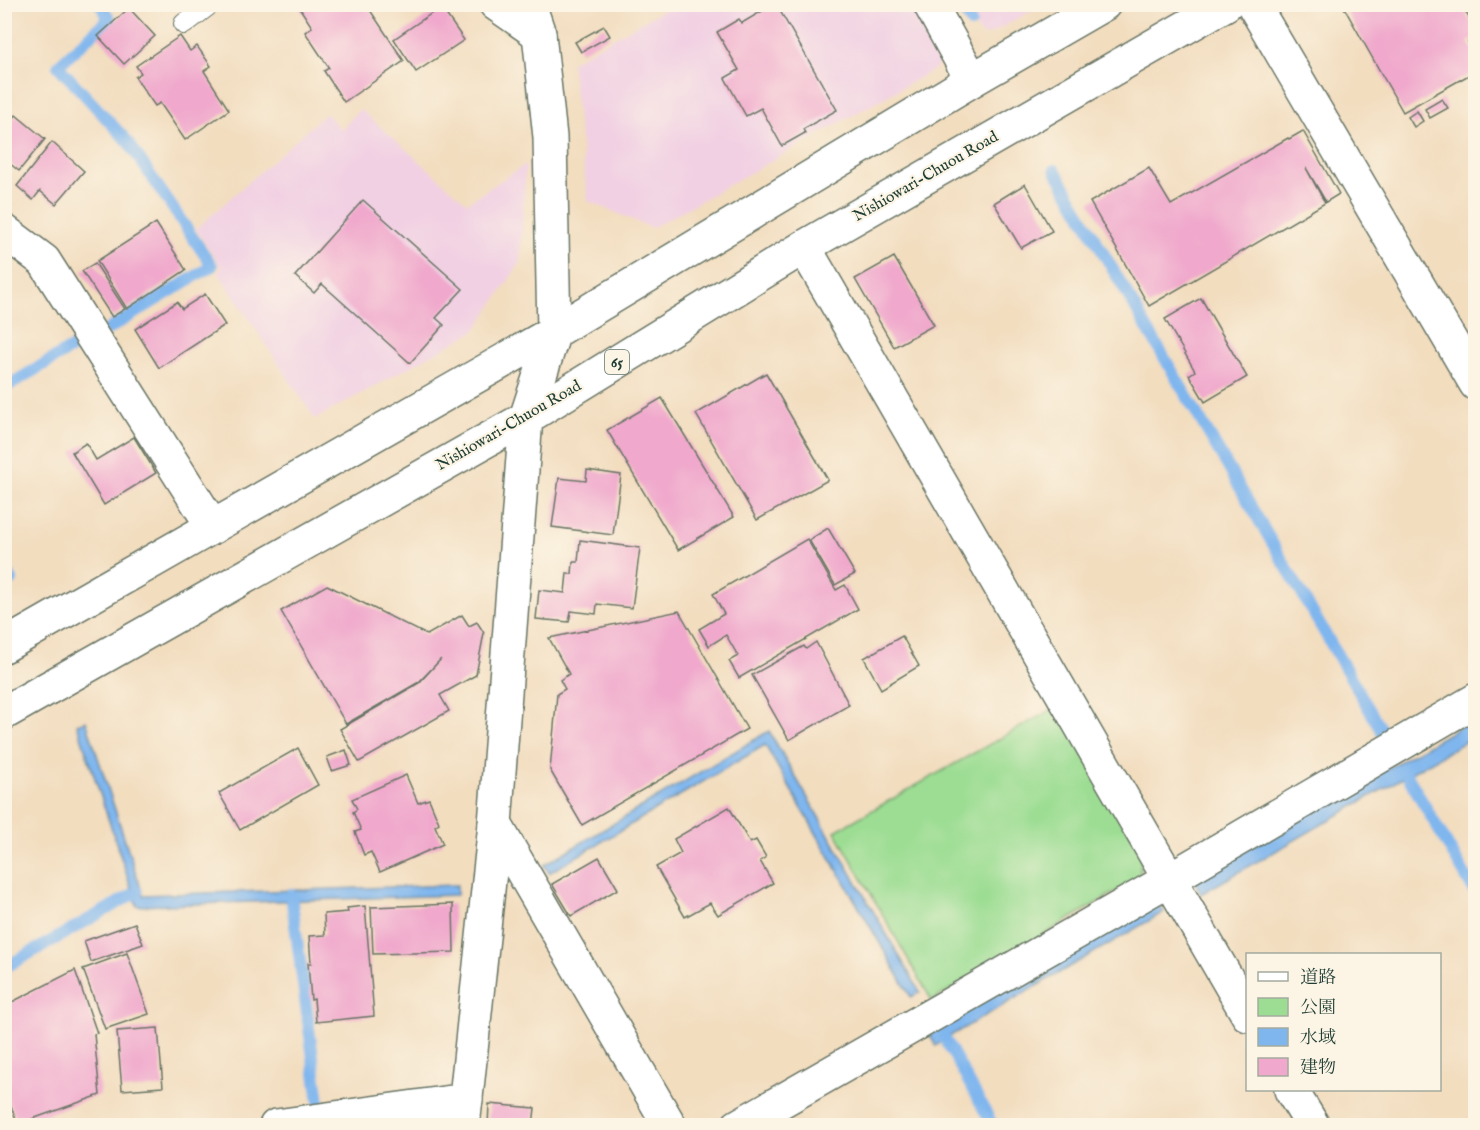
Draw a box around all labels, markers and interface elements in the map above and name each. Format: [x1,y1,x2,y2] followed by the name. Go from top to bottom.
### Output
[850,127,1003,227] street label: Nishiowari-Chuou Road
[605,350,629,374] road number: 65
[433,376,586,476] street label: Nishiowari-Chuou Road
[1246,953,1441,1091] legend
[1300,967,1336,990] text: 道路
[1300,997,1336,1020] text: 公園
[1300,1027,1336,1050] text: 水域
[1300,1057,1336,1080] text: 建物

